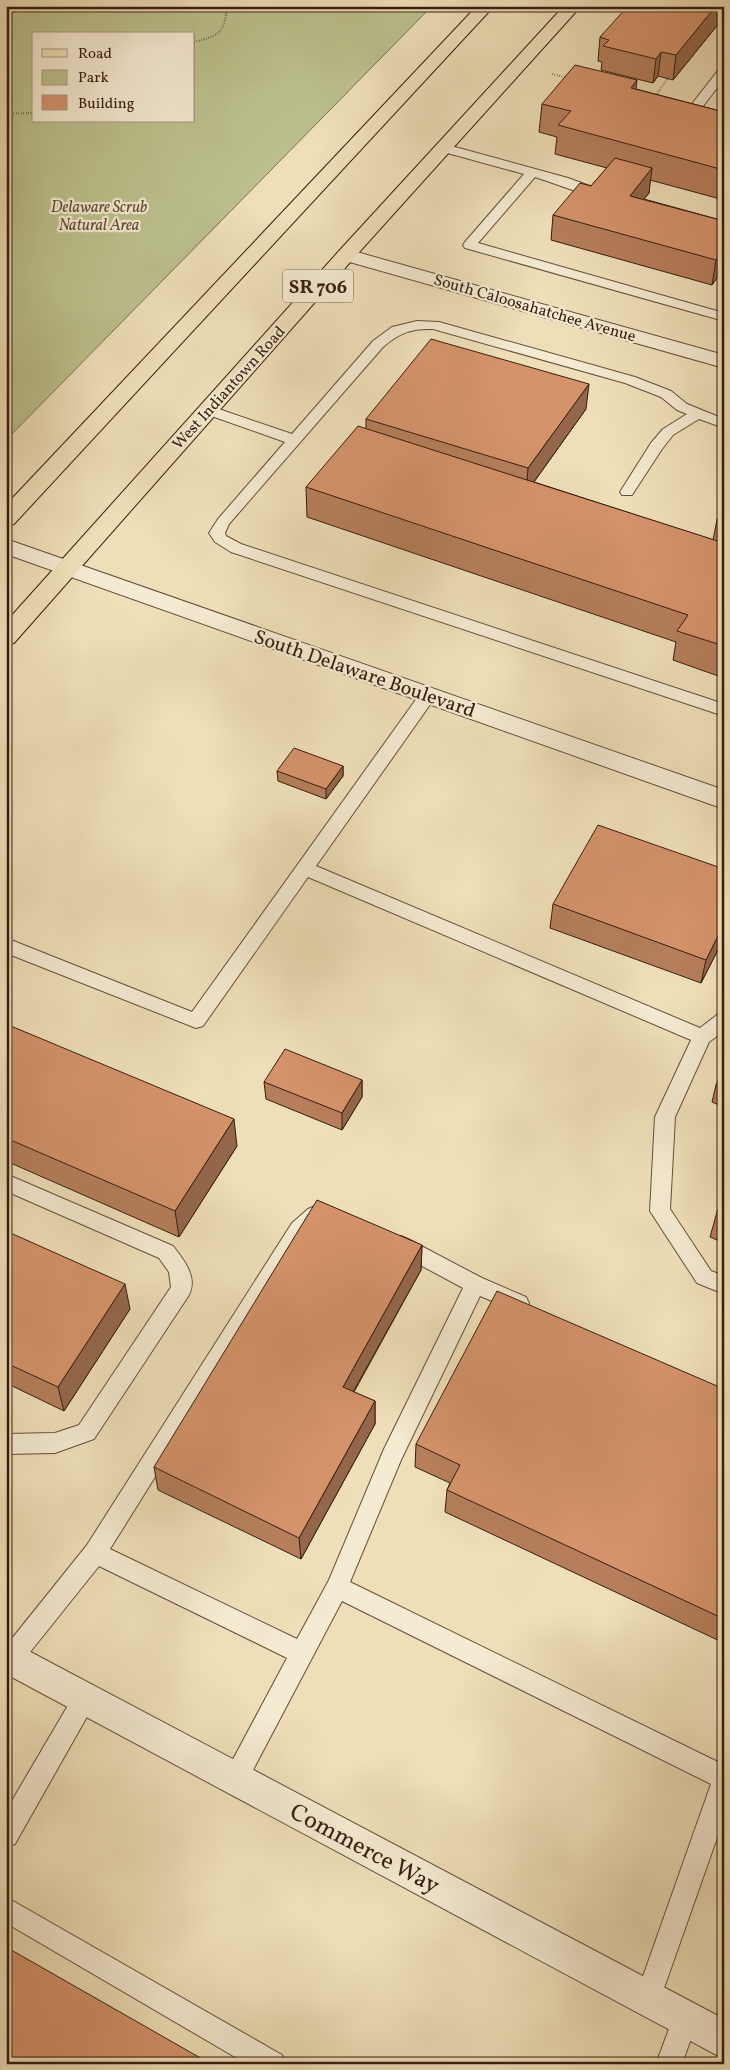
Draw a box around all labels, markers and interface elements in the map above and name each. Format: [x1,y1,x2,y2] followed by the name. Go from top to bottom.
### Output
[32,32,195,122] legend
[78,44,112,65] text: Road
[78,68,109,89] text: Park
[78,94,135,115] text: Building
[51,197,147,237] park label: Delaware Scrub Natural Area
[431,269,638,348] street label: South Caloosahatchee Avenue
[283,270,353,302] road number: SR 706
[168,322,291,455] street label: West Indiantown Road
[250,624,479,726] street label: South Delaware Boulevard
[283,1796,445,1904] street label: Commerce Way

